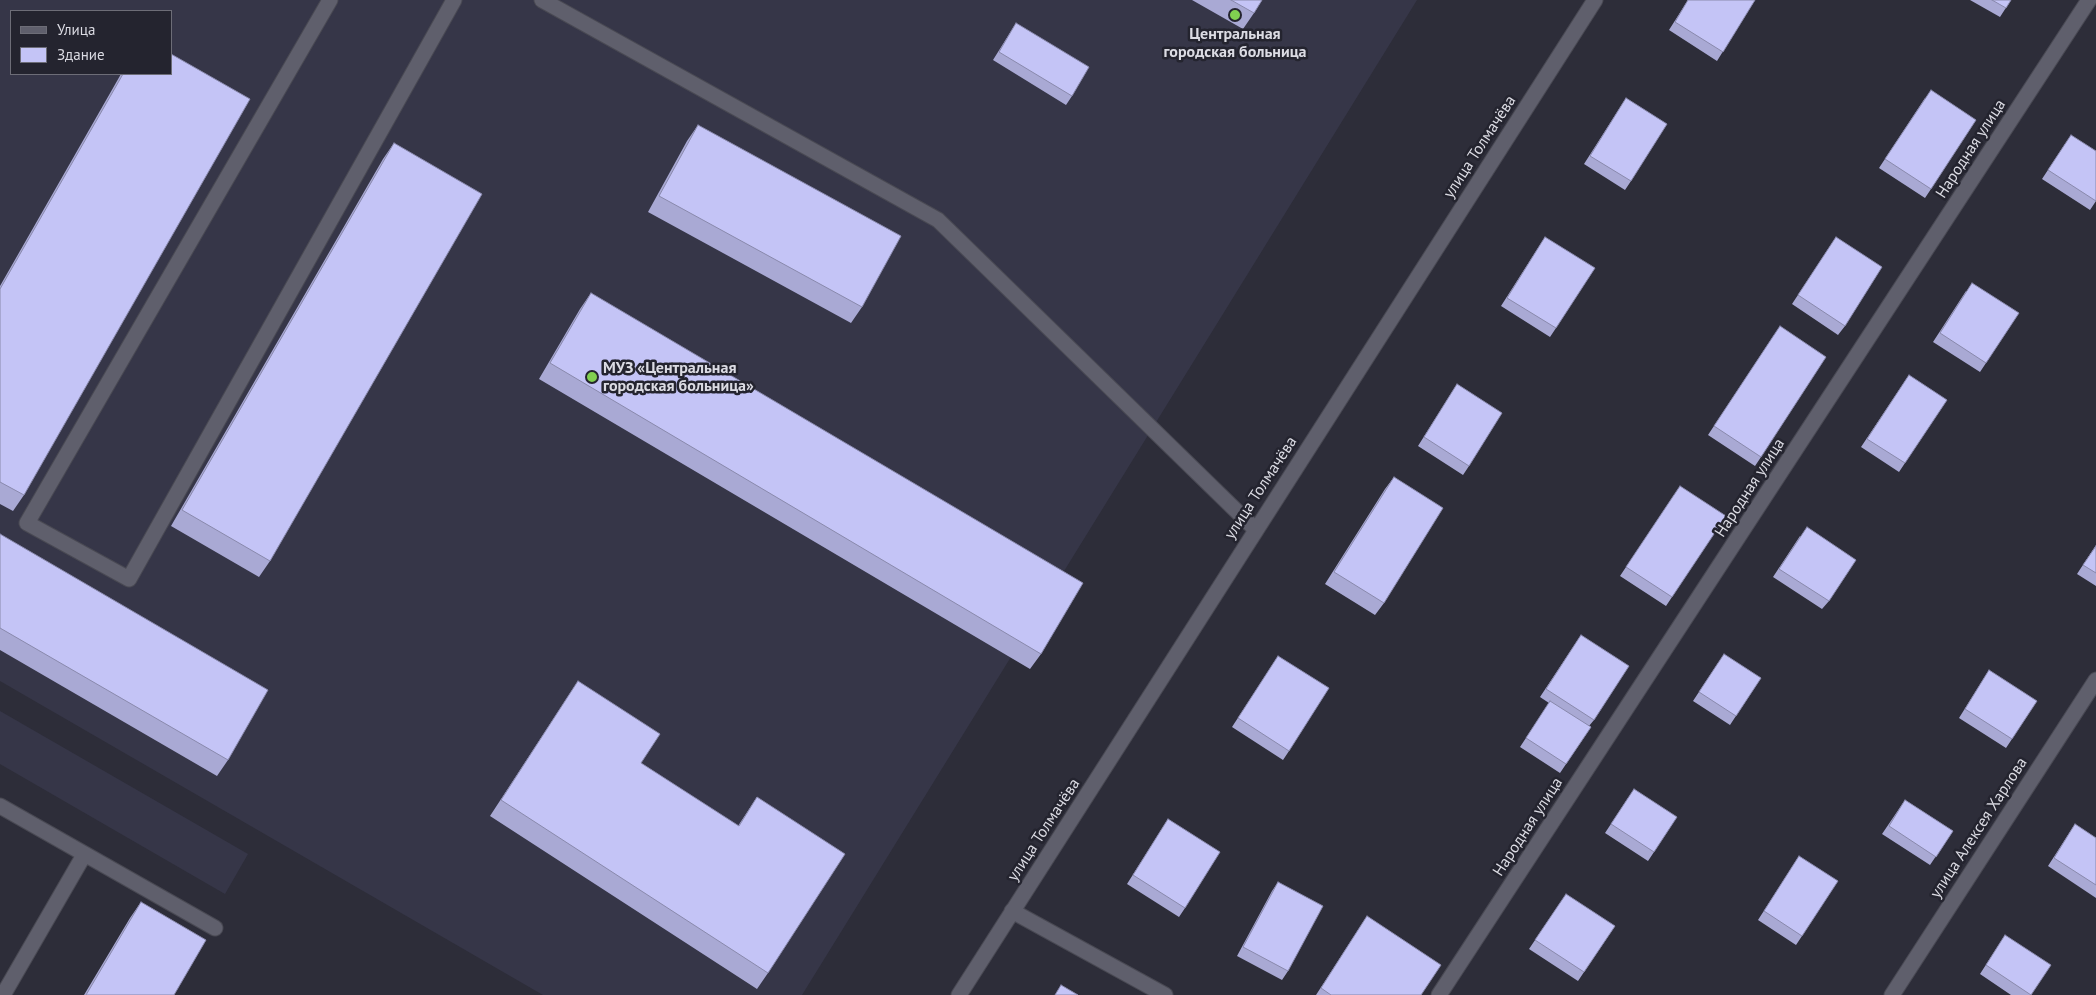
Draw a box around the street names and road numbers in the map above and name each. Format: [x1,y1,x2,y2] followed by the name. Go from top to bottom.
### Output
[1440,92,1520,202] street label: улица Толмачёва
[1932,96,2010,202] street label: Народная улица
[1221,433,1301,543] street label: улица Толмачёва
[1711,435,1789,541] street label: Народная улица
[1926,754,2032,902] street label: улица Алексея Харлова
[1489,774,1567,880] street label: Народная улица
[1004,775,1084,885] street label: улица Толмачёва

